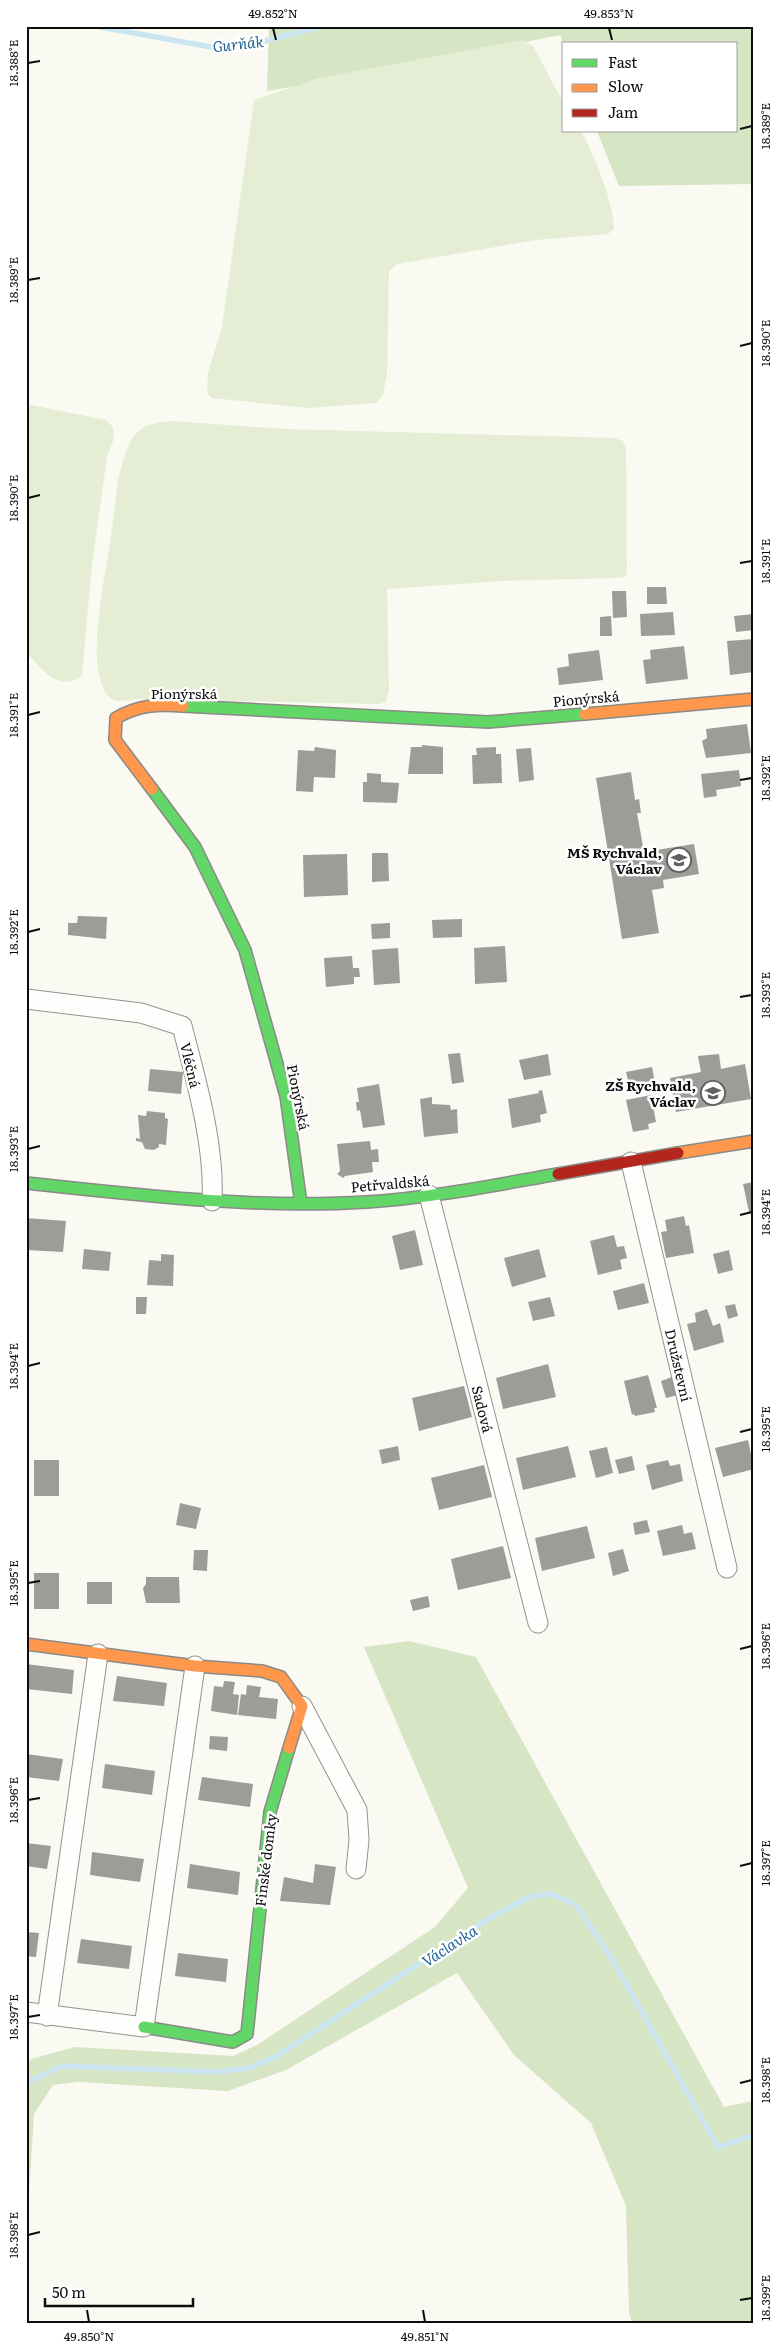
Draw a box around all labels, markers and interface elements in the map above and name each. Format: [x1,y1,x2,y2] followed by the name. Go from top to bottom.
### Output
[248,4,298,22] text: 49.852°N
[584,4,634,22] text: 49.853°N
[211,29,265,57] water label: Gurňák
[4,39,22,86] text: 18.388°E
[562,42,738,132] legend
[608,50,637,73] text: Fast
[608,74,643,97] text: Slow
[608,100,639,123] text: Jam
[756,102,774,149] text: 18.389°E
[4,256,22,303] text: 18.389°E
[756,319,774,366] text: 18.390°E
[4,474,22,521] text: 18.390°E
[756,538,774,583] text: 18.391°E
[151,683,218,703] street label: Pionýrská
[552,685,621,711] street label: Pionýrská
[4,692,22,737] text: 18.391°E
[756,755,774,801] text: 18.392°E
[567,842,662,878] place label: MŠ Rychvald, Václav
[666,847,692,873] school or university icon: MŠ Rychvald, Václav
[4,909,22,955] text: 18.392°E
[756,971,774,1018] text: 18.393°E
[176,1040,206,1090] street label: Vléčná
[283,1062,315,1132] street label: Pionýrská
[605,1075,696,1111] place label: ZŠ Rychvald, Václav
[700,1080,726,1106] school or university icon: ZŠ Rychvald, Václav
[4,1125,22,1172] text: 18.393°E
[350,1170,430,1196] street label: Petřvaldská
[756,1189,774,1235] text: 18.394°E
[661,1327,697,1404] street label: Družstevní
[4,1343,22,1389] text: 18.394°E
[468,1383,499,1435] street label: Sadová
[756,1406,774,1452] text: 18.395°E
[4,1560,22,1606] text: 18.395°E
[756,1622,774,1669] text: 18.396°E
[4,1776,22,1823] text: 18.396°E
[249,1811,281,1908] street label: Finské domky
[756,1840,774,1886] text: 18.397°E
[417,1918,482,1972] water label: Václavka
[4,1994,22,2040] text: 18.397°E
[756,2056,774,2103] text: 18.398°E
[4,2211,22,2258] text: 18.398°E
[45,2275,192,2307] scale bar
[756,2275,774,2321] text: 18.399°E
[52,2280,86,2303] text: 50 m
[64,2327,114,2345] text: 49.850°N
[401,2327,449,2345] text: 49.851°N

